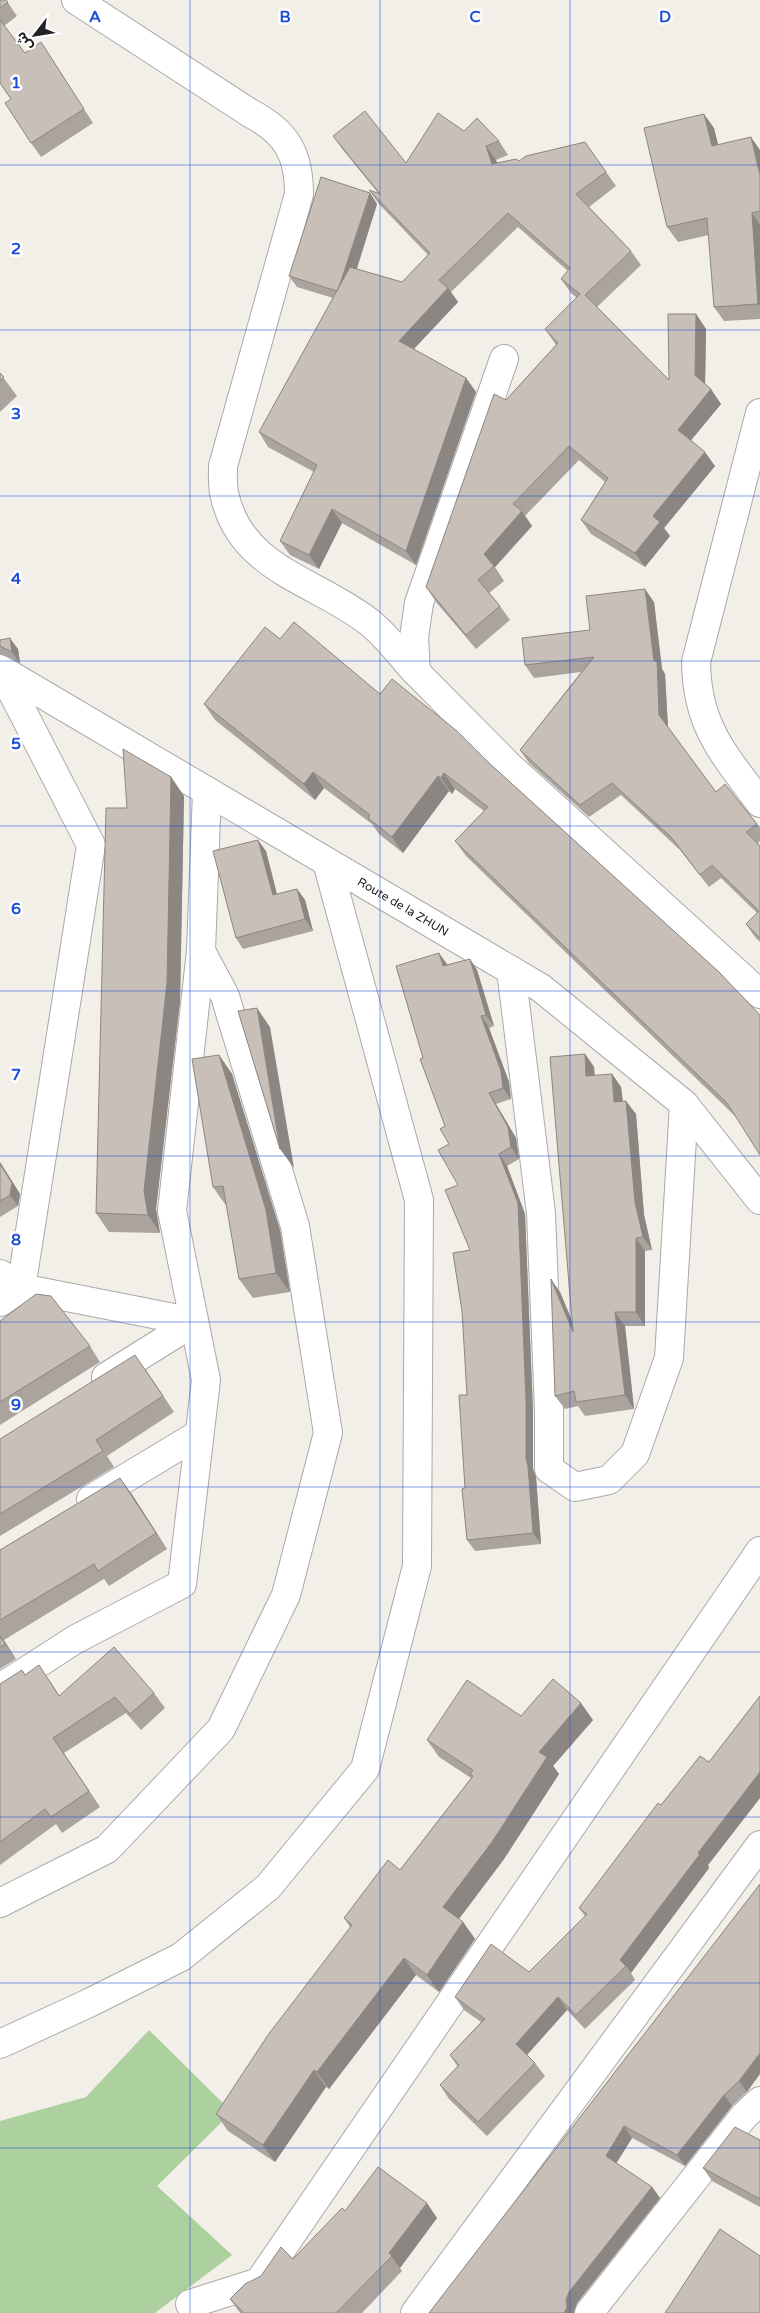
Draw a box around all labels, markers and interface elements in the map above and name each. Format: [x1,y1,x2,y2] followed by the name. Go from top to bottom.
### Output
[89,7,101,27] text: A
[279,7,291,27] text: B
[469,7,481,27] text: C
[659,7,671,27] text: D
[10,10,60,60] north arrow
[12,29,37,54] text: ش
[11,73,21,93] text: 1
[11,239,21,259] text: 2
[11,404,21,424] text: 3
[11,569,21,589] text: 4
[11,734,21,754] text: 5
[355,874,451,939] street label: Route de la ZHUN
[11,899,21,919] text: 6
[11,1065,21,1085] text: 7
[11,1230,21,1250] text: 8
[11,1395,21,1415] text: 9

